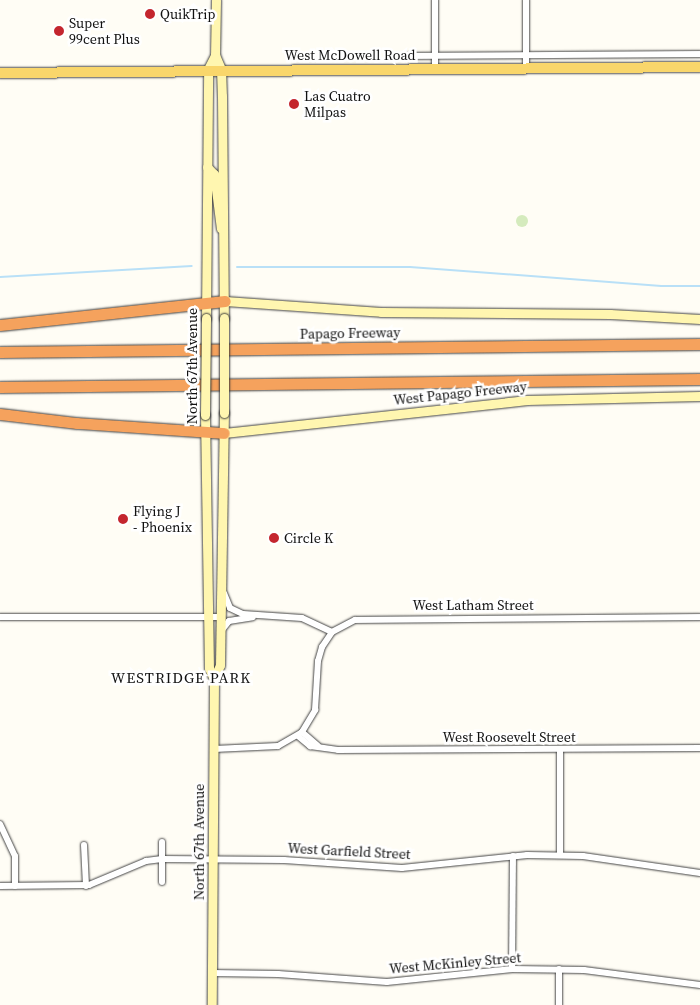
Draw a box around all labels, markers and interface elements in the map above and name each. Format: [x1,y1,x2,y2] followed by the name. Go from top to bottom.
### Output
[160,6,215,22] place label: QuikTrip
[144,8,156,20] marker: QuikTrip
[69,15,140,48] place label: Super 99cent Plus
[53,25,65,37] marker: Super 99cent Plus
[285,47,415,63] street label: West McDowell Road
[304,88,371,120] place label: Las Cuatro Milpas
[288,98,300,110] marker: Las Cuatro Milpas
[184,308,200,424] street label: North 67th Avenue
[300,324,400,342] street label: Papago Freeway
[392,378,528,408] street label: West Papago Freeway
[133,503,192,536] place label: Flying J - Phoenix
[117,513,129,525] marker: Flying J - Phoenix
[284,530,333,546] place label: Circle K
[268,532,280,544] marker: Circle K
[412,597,534,613] street label: West Latham Street
[109,669,253,687] district label: WESTRIDGE PARK
[443,729,575,745] street label: West Roosevelt Street
[191,784,207,900] street label: North 67th Avenue
[287,839,411,863] street label: West Garfield Street
[388,949,522,977] street label: West McKinley Street

